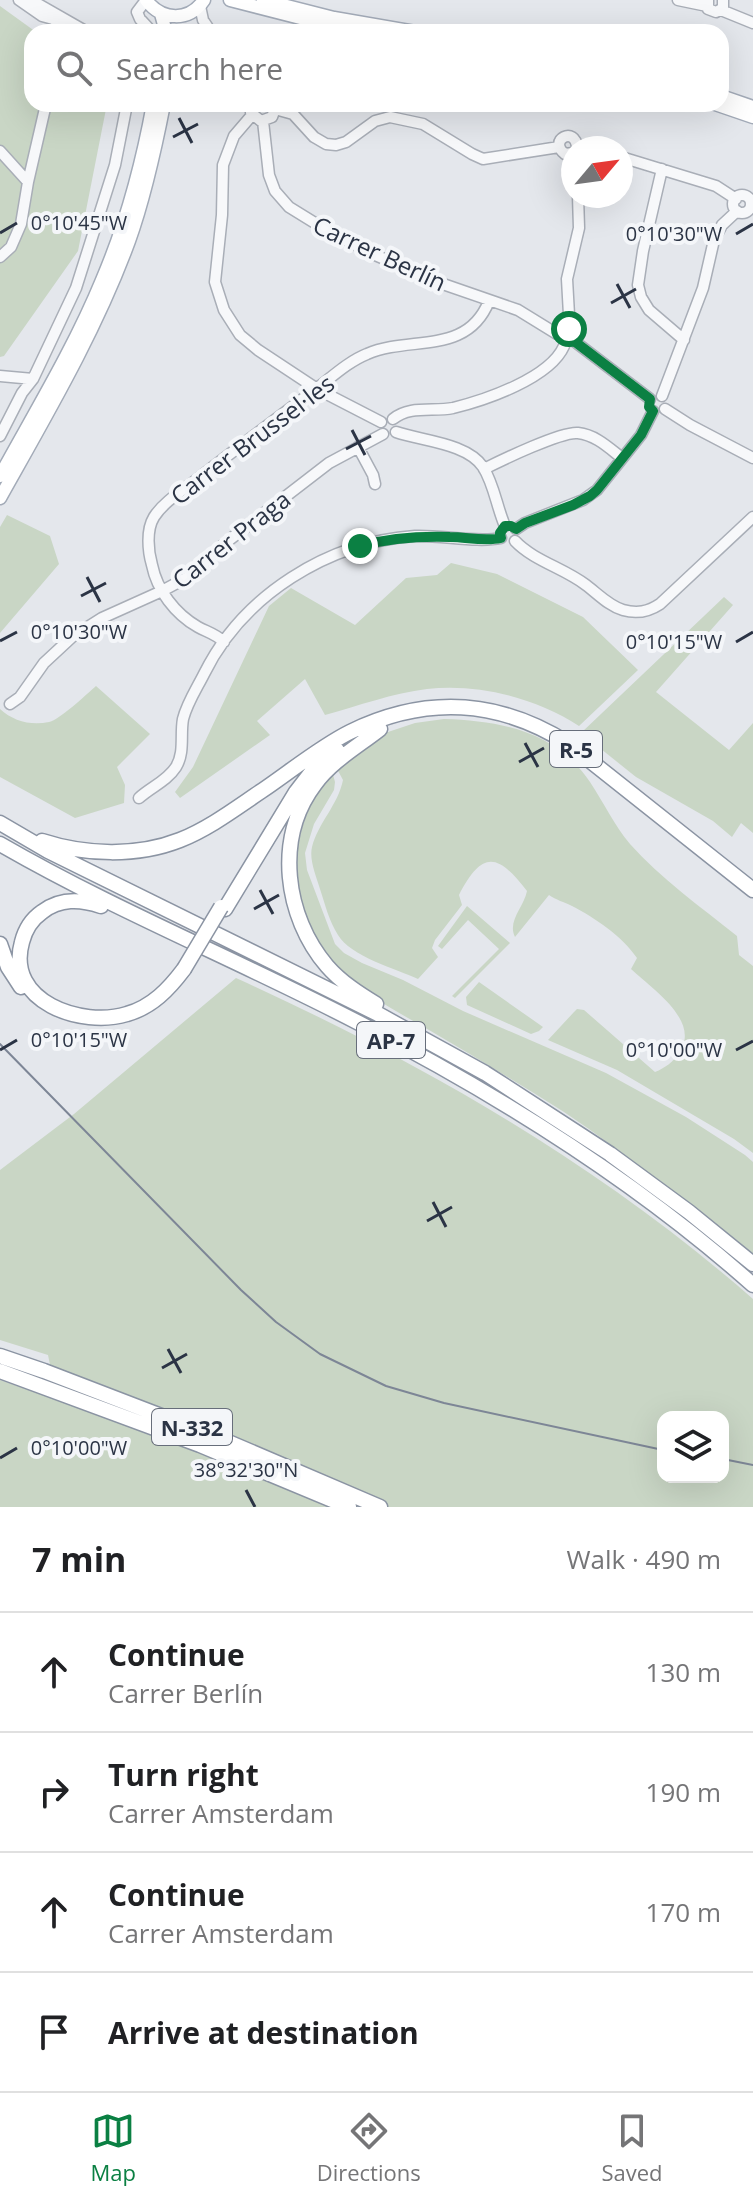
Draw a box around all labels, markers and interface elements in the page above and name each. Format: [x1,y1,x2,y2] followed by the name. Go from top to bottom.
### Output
[24,24,729,112] search box
[52,46,96,90] icon: search
[116,48,283,89] text: Search here
[561,136,633,208] north arrow
[308,208,452,298] street label: Carrer Berlín
[31,209,128,236] text: 0°10'45"W
[626,220,723,247] text: 0°10'30"W
[551,311,587,347] route start
[163,366,341,512] street label: Carrer Brussel·les
[165,482,297,596] street label: Carrer Praga
[342,528,378,564] route end
[31,618,128,645] text: 0°10'30"W
[626,628,723,655] text: 0°10'15"W
[550,731,602,767] road number: R-5
[357,1022,425,1058] road number: AP-7
[31,1026,128,1053] text: 0°10'15"W
[626,1036,723,1063] text: 0°10'00"W
[152,1409,232,1445] road number: N-332
[657,1411,729,1483] map controls
[657,1411,729,1483] button: layers
[31,1434,128,1461] text: 0°10'00"W
[194,1456,298,1483] text: 38°32'30"N
[32,1536,126,1582] text: 7 min
[567,1541,721,1577] text: Walk · 490 m
[108,1634,245,1675] text: Continue
[32,1650,76,1694] icon: ahead
[646,1654,721,1690] text: 130 m
[108,1675,263,1711] text: Carrer Berlín
[108,1754,259,1795] text: Turn right
[32,1770,76,1814] icon: right
[646,1774,721,1810] text: 190 m
[108,1795,334,1831] text: Carrer Amsterdam
[108,1874,245,1915] text: Continue
[32,1890,76,1934] icon: ahead
[646,1894,721,1930] text: 170 m
[108,1915,334,1951] text: Carrer Amsterdam
[32,2010,76,2054] icon: arrive
[108,2012,419,2053] text: Arrive at destination
[90,2109,136,2187] tab: Map
[317,2109,421,2187] tab: Directions
[601,2109,663,2187] tab: Saved

